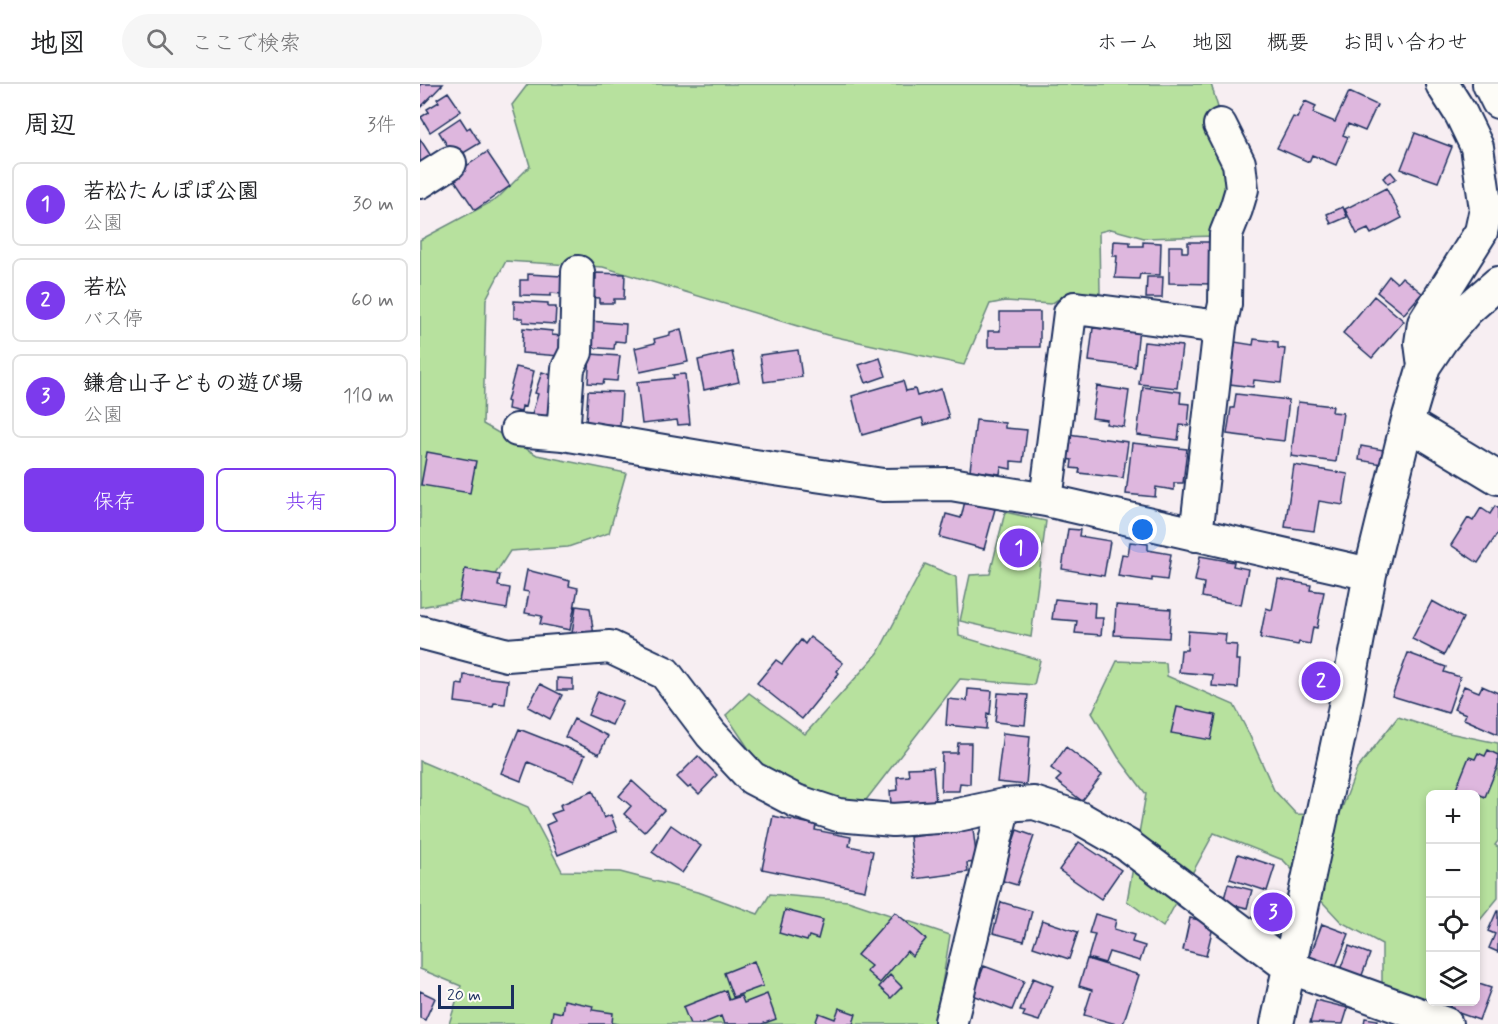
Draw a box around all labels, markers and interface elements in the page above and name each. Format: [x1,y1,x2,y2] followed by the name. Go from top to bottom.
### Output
[122,14,542,68] search box
[143,25,176,58] icon: search
[30,26,86,63] text: 地図
[1097,29,1159,57] text: ホーム
[1192,29,1234,57] text: 地図
[1267,29,1309,57] text: 概要
[1342,29,1468,57] text: お問い合わせ
[191,30,301,58] text: ここで検索
[24,109,76,143] text: 周辺
[367,112,396,139] text: 3件
[83,178,259,206] text: 若松たんぽぽ公園
[41,191,50,218] text: 1
[352,191,394,218] text: 30 m
[83,210,123,237] text: 公園
[83,274,127,302] text: 若松
[41,287,50,314] text: 2
[351,287,394,314] text: 60 m
[83,306,143,333] text: バス停
[83,370,303,398] text: 鎌倉山子どもの遊び場
[41,383,50,410] text: 3
[343,383,394,410] text: 110 m
[83,402,123,429] text: 公園
[24,468,204,532] button: 保存
[216,468,396,532] button: 共有
[1128,515,1157,544] your location
[1000,526,1038,570] pin: 1
[1302,658,1340,704] pin: 2
[1426,790,1480,1006] map controls
[1426,790,1480,844] button: +
[1426,844,1480,898] button: −
[1254,890,1292,934] pin: 3
[1426,898,1480,952] button: locate
[1426,952,1480,1006] button: layers
[438,982,514,1010] scale bar
[447,985,481,1006] text: 20 m

